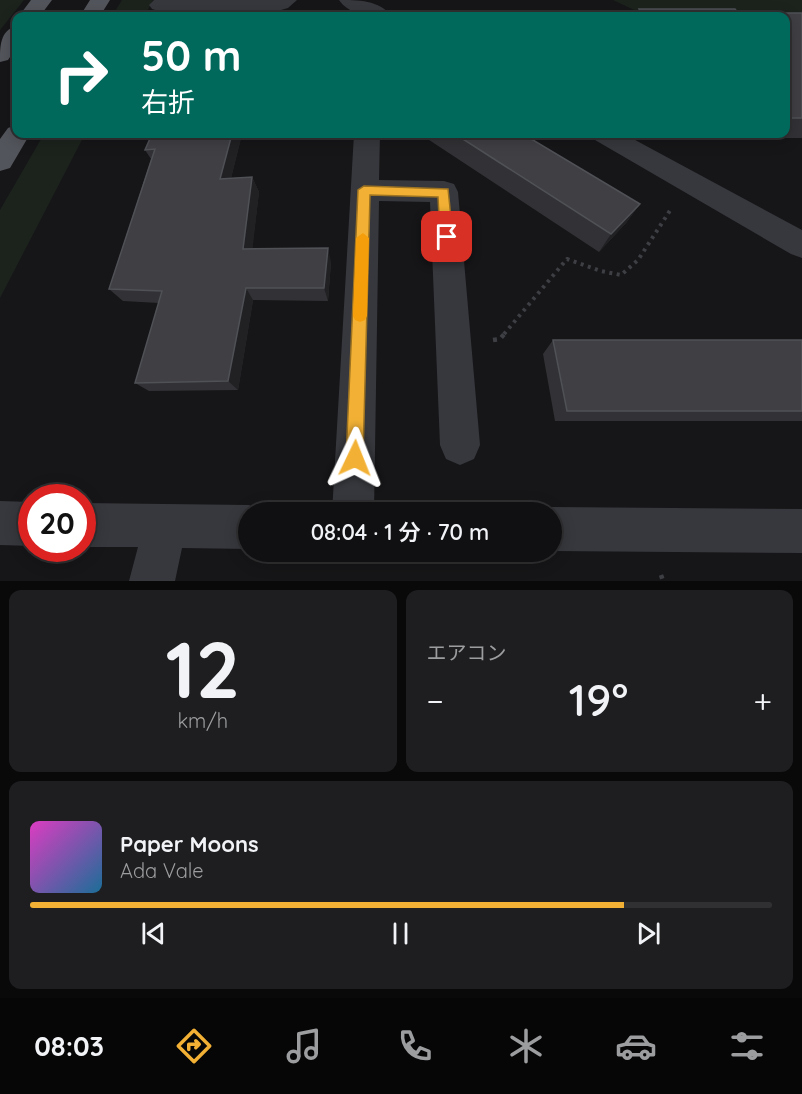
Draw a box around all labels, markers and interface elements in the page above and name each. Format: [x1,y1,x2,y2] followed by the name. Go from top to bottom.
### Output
[141,29,241,82] text: 50 m
[42,36,120,114] icon: right
[141,85,195,119] text: 右折
[421,211,472,262] pin
[430,220,463,253] icon: arrive
[323,426,387,490] position arrow
[18,484,96,562] speed limit sign: 20
[311,518,489,546] text: 08:04 · 1 分 · 70 m
[165,620,240,718] text: 12
[427,640,507,665] text: エアコン
[569,671,628,727] text: 19°
[427,680,444,721] text: −
[753,680,772,721] text: +
[177,708,228,733] text: km/h
[120,830,259,858] text: Paper Moons
[120,858,204,883] text: Ada Vale
[137,917,170,950] icon: previous
[384,917,417,950] icon: pause
[632,917,665,950] icon: next
[173,1025,215,1067] icon: directions
[283,1025,325,1067] icon: music
[394,1025,436,1067] icon: phone
[505,1025,547,1067] icon: climate
[615,1025,657,1067] icon: car
[726,1025,768,1067] icon: filters
[34,1029,104,1063] text: 08:03

